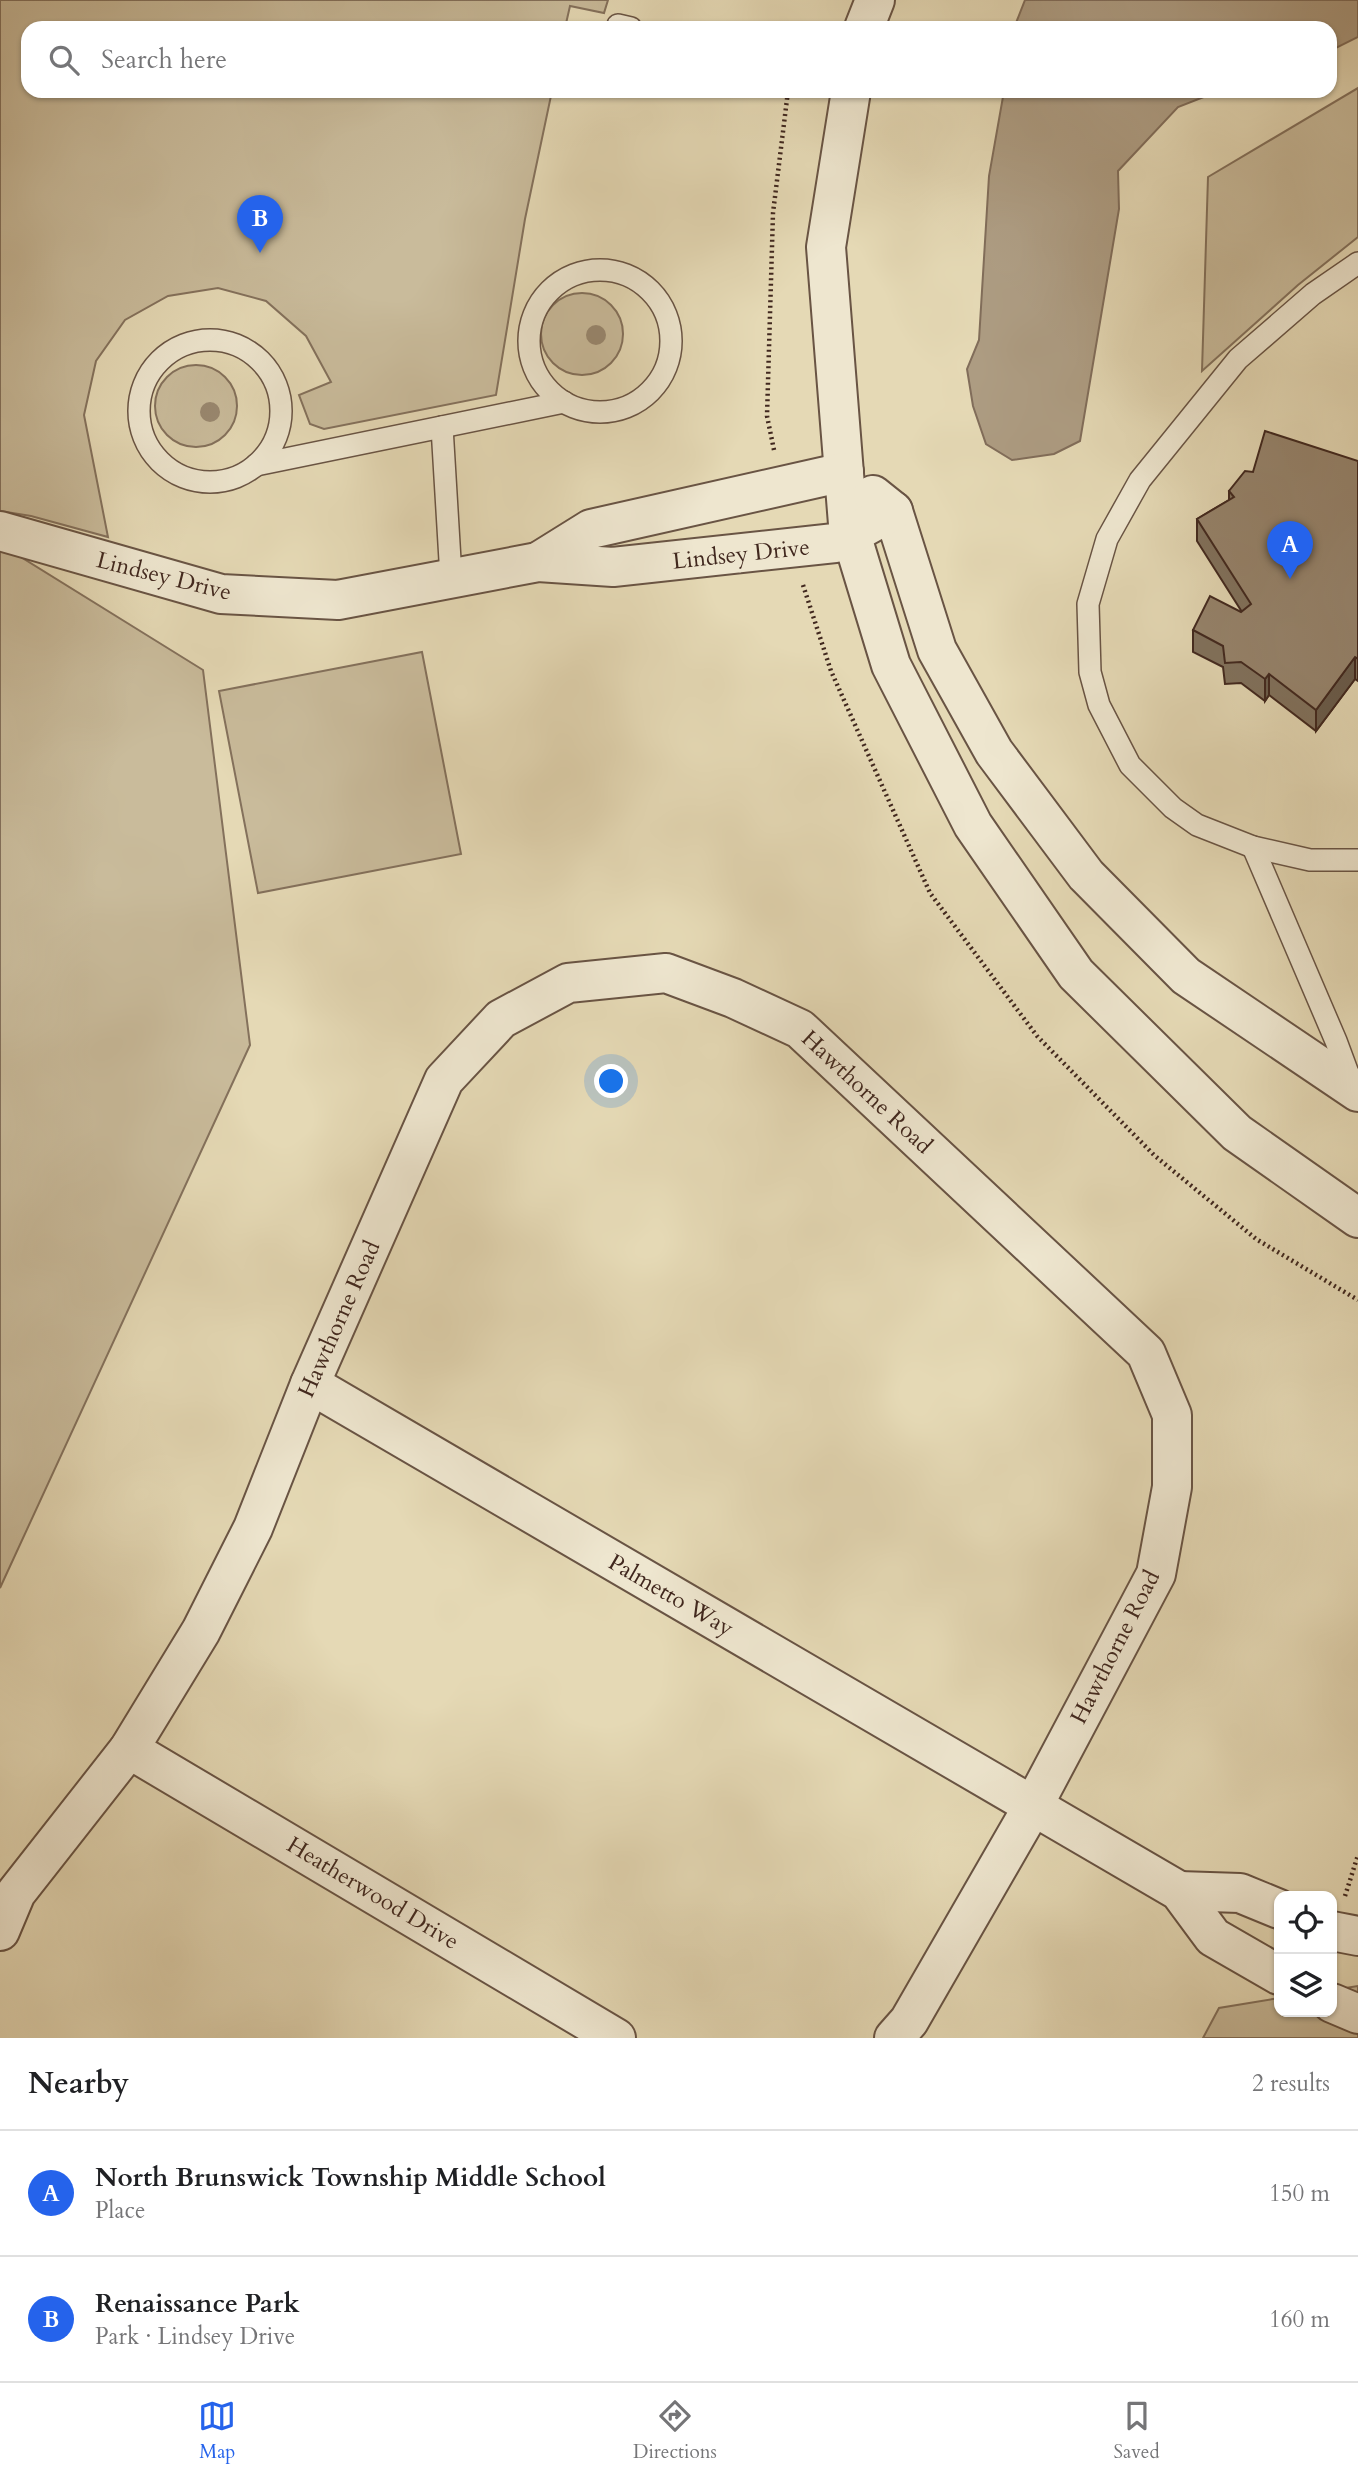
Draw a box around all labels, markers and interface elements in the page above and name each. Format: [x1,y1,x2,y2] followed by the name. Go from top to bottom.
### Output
[21,21,1337,98] search box
[45,41,83,79] icon: search
[101,42,227,77] text: Search here
[237,195,283,253] pin: B
[1267,521,1313,579] pin: A
[671,531,811,577] street label: Lindsey Drive
[93,544,235,608] street label: Lindsey Drive
[795,1023,940,1161] street label: Hawthorne Road
[594,1064,628,1098] your location
[291,1235,388,1402] street label: Hawthorne Road
[603,1547,739,1643] street label: Palmetto Way
[1063,1564,1167,1729] street label: Hawthorne Road
[281,1829,465,1957] street label: Heatherwood Drive
[1274,1891,1337,2017] map controls
[1274,1891,1337,1954] button: locate
[1274,1954,1337,2017] button: layers
[28,2063,129,2104] text: Nearby
[1252,2068,1330,2099] text: 2 results
[95,2160,606,2195] text: North Brunswick Township Middle School
[42,2178,60,2209] text: A
[1269,2178,1330,2209] text: 150 m
[95,2195,145,2226] text: Place
[95,2286,300,2321] text: Renaissance Park
[43,2304,59,2335] text: B
[1269,2304,1330,2335] text: 160 m
[95,2321,295,2352] text: Park · Lindsey Drive
[198,2397,236,2465] tab: Map
[633,2397,717,2465] tab: Directions
[1114,2397,1160,2465] tab: Saved

